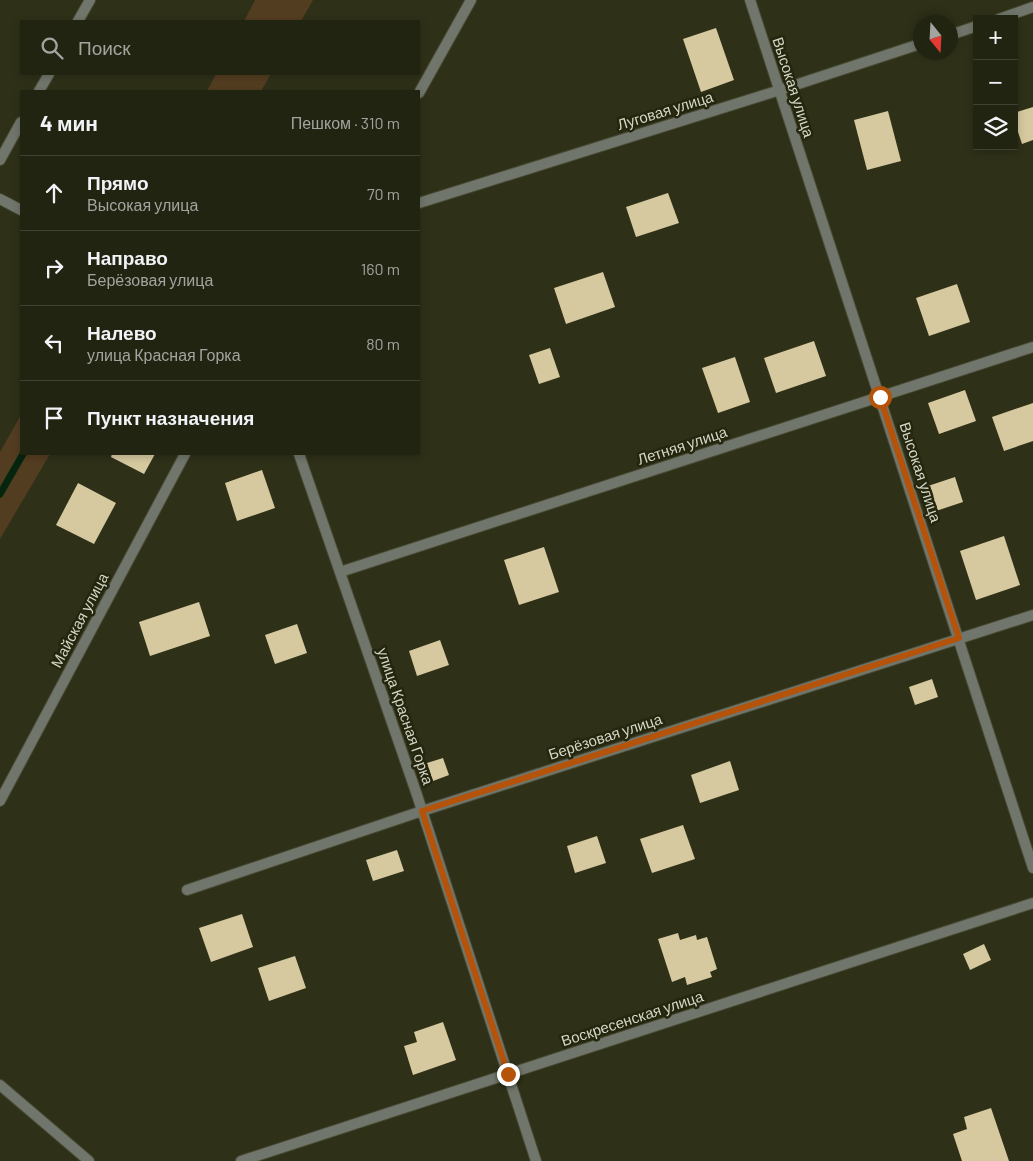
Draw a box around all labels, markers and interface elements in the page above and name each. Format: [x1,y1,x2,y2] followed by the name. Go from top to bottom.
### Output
[913,15,958,60] north arrow
[973,15,1018,150] map controls
[973,15,1018,60] button: +
[20,20,420,75] search box
[38,34,66,62] icon: search
[769,35,819,140] street label: Высокая улица
[78,36,131,59] text: Поиск
[973,60,1018,105] button: −
[615,87,716,133] street label: Луговая улица
[973,105,1018,150] button: layers
[40,110,98,135] text: 4 мин
[291,113,400,132] text: Пешком · 310 m
[87,171,149,194] text: Прямо
[40,179,68,207] icon: ahead
[367,184,400,203] text: 70 m
[87,195,198,214] text: Высокая улица
[87,246,168,269] text: Направо
[40,254,68,282] icon: right
[361,259,400,278] text: 160 m
[87,270,213,289] text: Берёзовая улица
[87,321,157,344] text: Налево
[40,329,68,357] icon: left
[366,334,400,353] text: 80 m
[87,345,241,364] text: улица Красная Горка
[869,386,892,409] route start
[40,404,68,432] icon: arrive
[87,406,254,429] text: Пункт назначения
[896,420,946,525] street label: Высокая улица
[635,422,730,468] street label: Летняя улица
[47,569,112,670] street label: Майская улица
[374,645,438,788] street label: улица Красная Горка
[546,709,665,763] street label: Берёзовая улица
[559,986,706,1049] street label: Воскресенская улица
[497,1063,520,1086] route end

